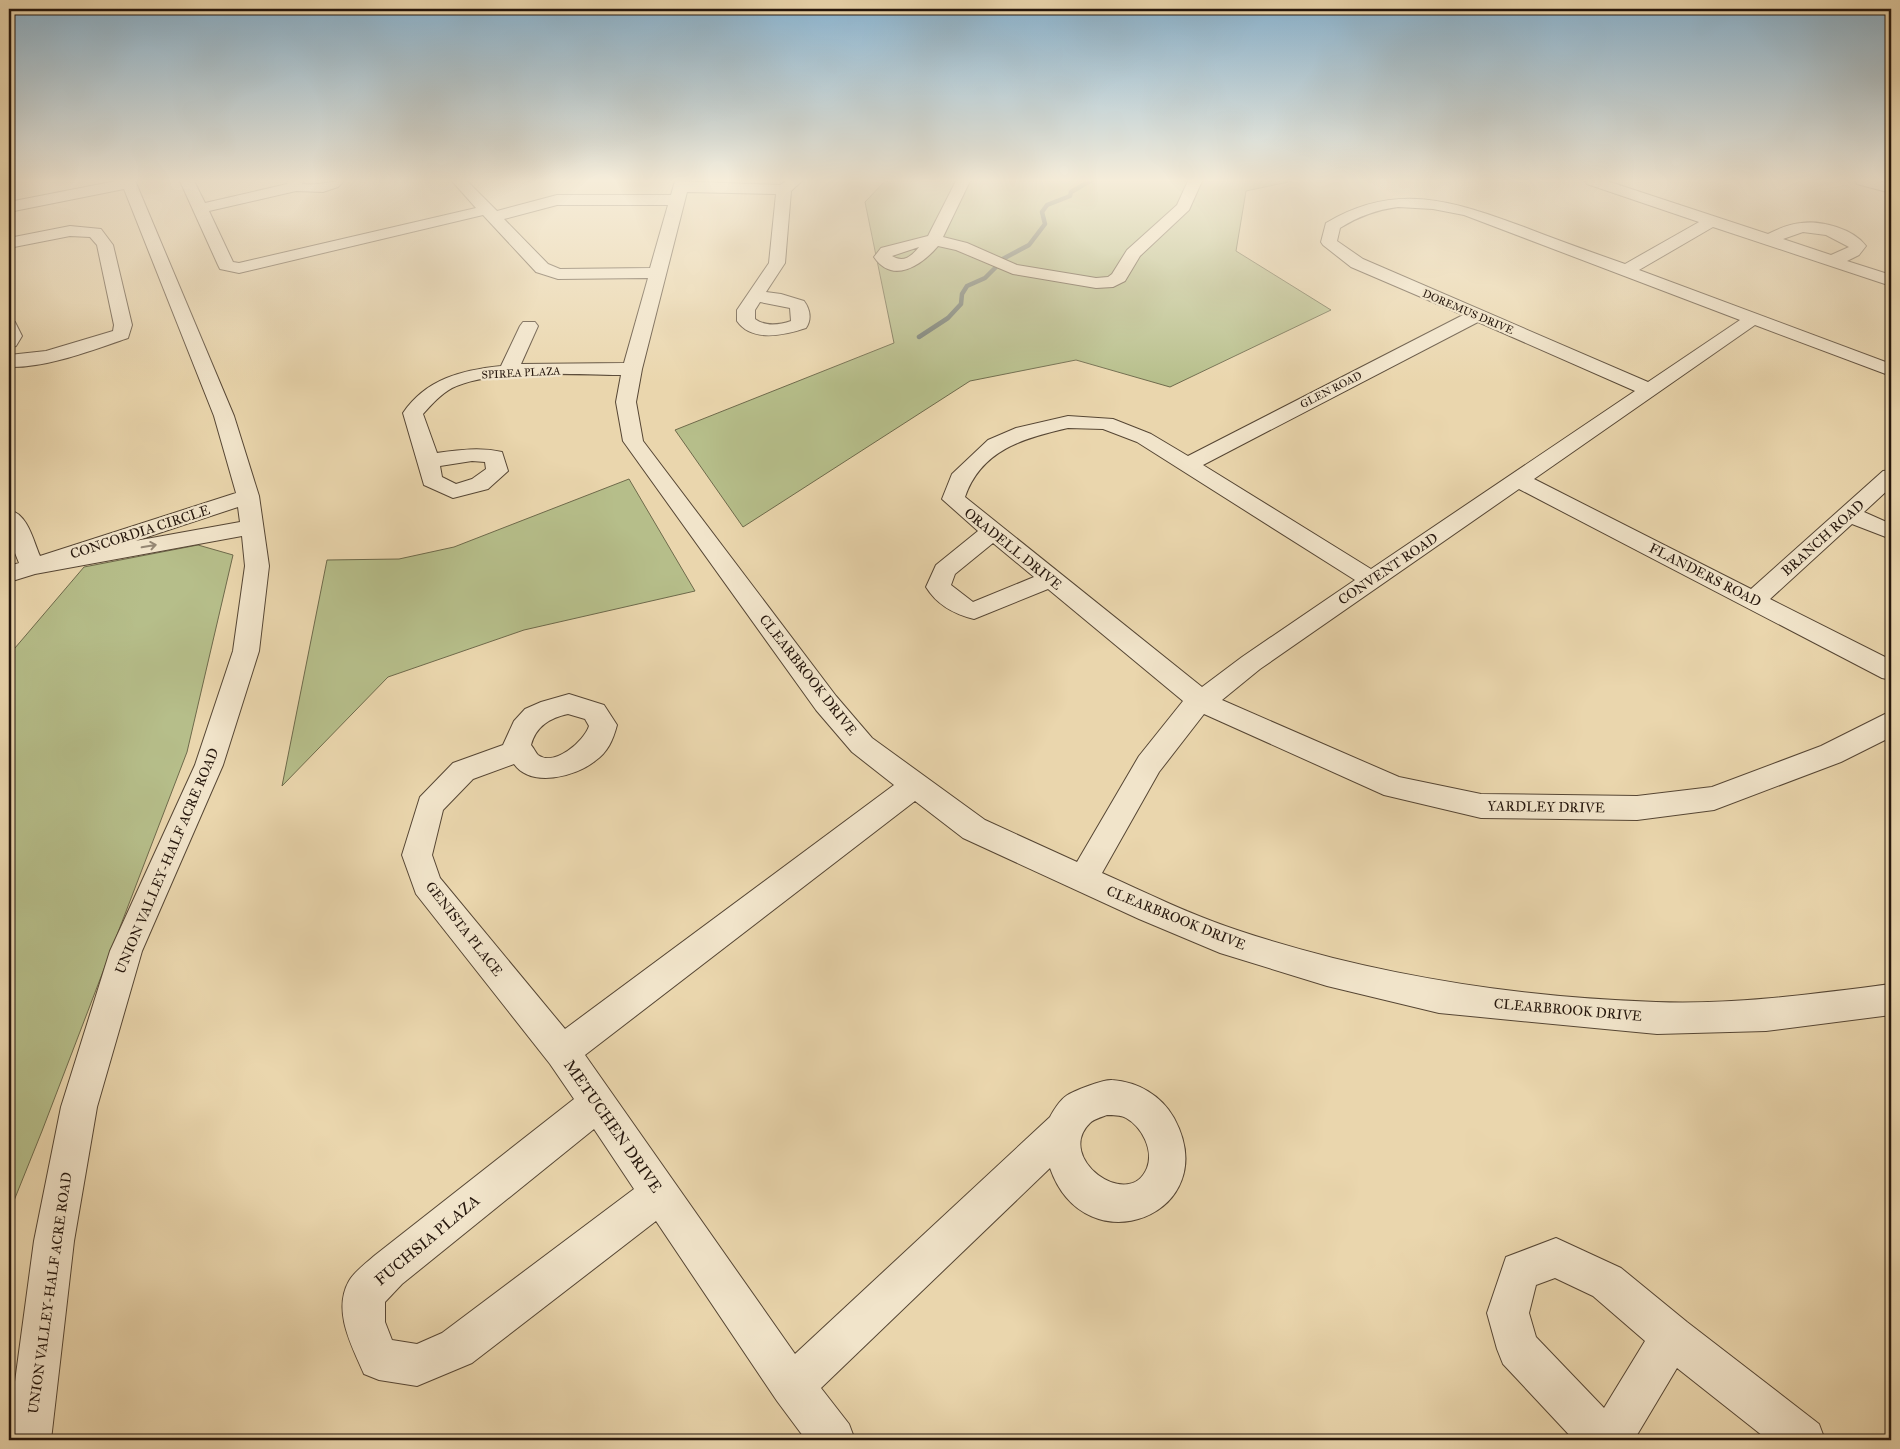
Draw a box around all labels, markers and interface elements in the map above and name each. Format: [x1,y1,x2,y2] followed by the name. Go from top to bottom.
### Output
[1420,287,1516,337] street label: DOREMUS DRIVE
[481,364,561,382] street label: SPIREA PLAZA
[1298,369,1364,411] street label: GLEN ROAD
[1778,496,1868,580] street label: BRANCH ROAD
[68,501,212,563] street label: CONCORDIA CIRCLE
[961,504,1065,594] street label: ORADELL DRIVE
[1335,529,1441,609] street label: CONVENT ROAD
[1646,539,1764,611] street label: FLANDERS ROAD
[141,540,157,550] one-way arrow
[756,611,860,739] street label: CLEARBROOK DRIVE
[112,745,222,977] street label: UNION VALLEY-HALF ACRE ROAD
[1487,797,1605,817] street label: YARDLEY DRIVE
[422,878,506,980] street label: GENISTA PLACE
[1104,882,1248,954] street label: CLEARBROOK DRIVE
[1493,995,1643,1025] street label: CLEARBROOK DRIVE
[560,1056,666,1196] street label: METUCHEN DRIVE
[25,1171,75,1415] street label: UNION VALLEY-HALF ACRE ROAD
[371,1190,483,1289] street label: FUCHSIA PLAZA

